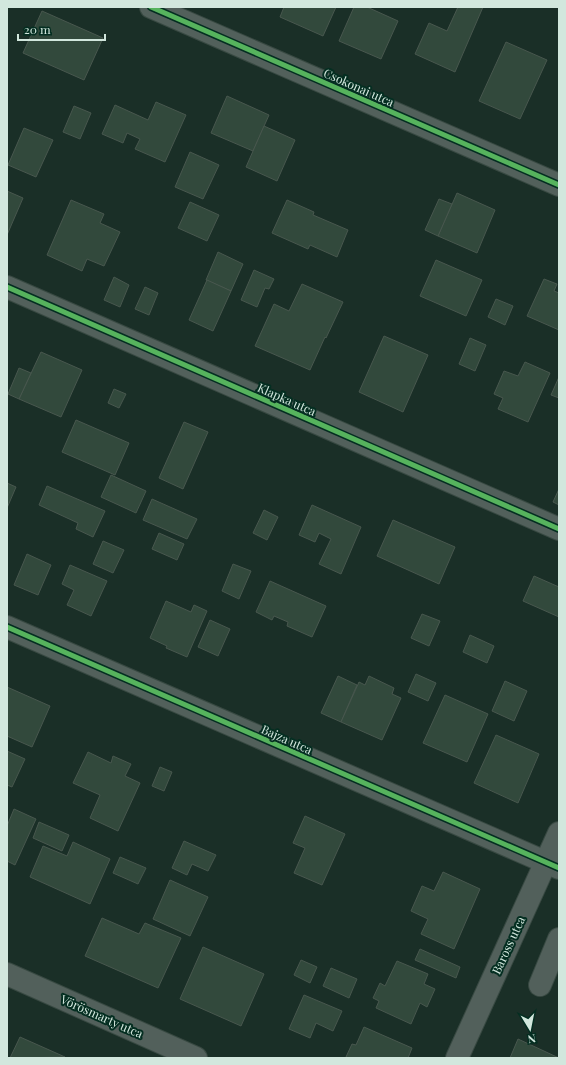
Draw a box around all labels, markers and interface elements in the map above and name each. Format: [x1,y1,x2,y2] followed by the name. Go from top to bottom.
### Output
[18,16,105,42] scale bar
[24,21,51,37] text: 20 m
[321,64,397,110] street label: Csokonai utca
[255,379,319,419] street label: Klapka utca
[259,721,315,757] street label: Bajza utca
[488,914,528,976] street label: Baross utca
[57,990,146,1041] street label: Vörösmarty utca
[510,1009,550,1049] north arrow
[527,1031,537,1047] text: N

